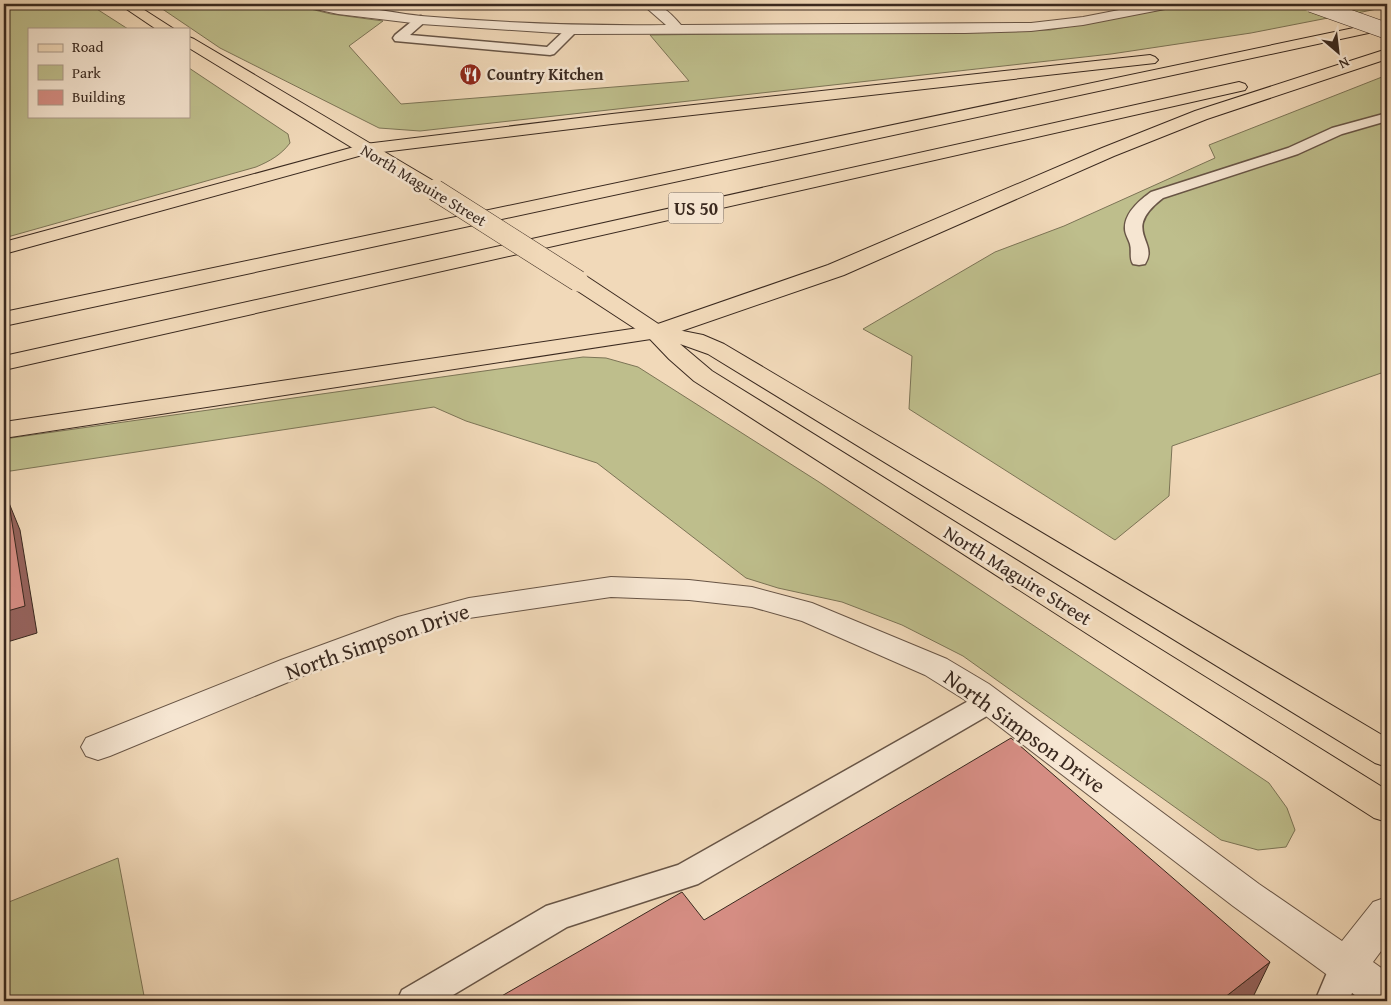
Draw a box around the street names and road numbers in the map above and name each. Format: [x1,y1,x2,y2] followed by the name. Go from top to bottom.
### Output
[357,138,492,232] street label: North Maguire Street
[668,192,724,224] road number: US 50
[939,518,1098,632] street label: North Maguire Street
[281,594,473,688] street label: North Simpson Drive
[938,661,1112,801] street label: North Simpson Drive

